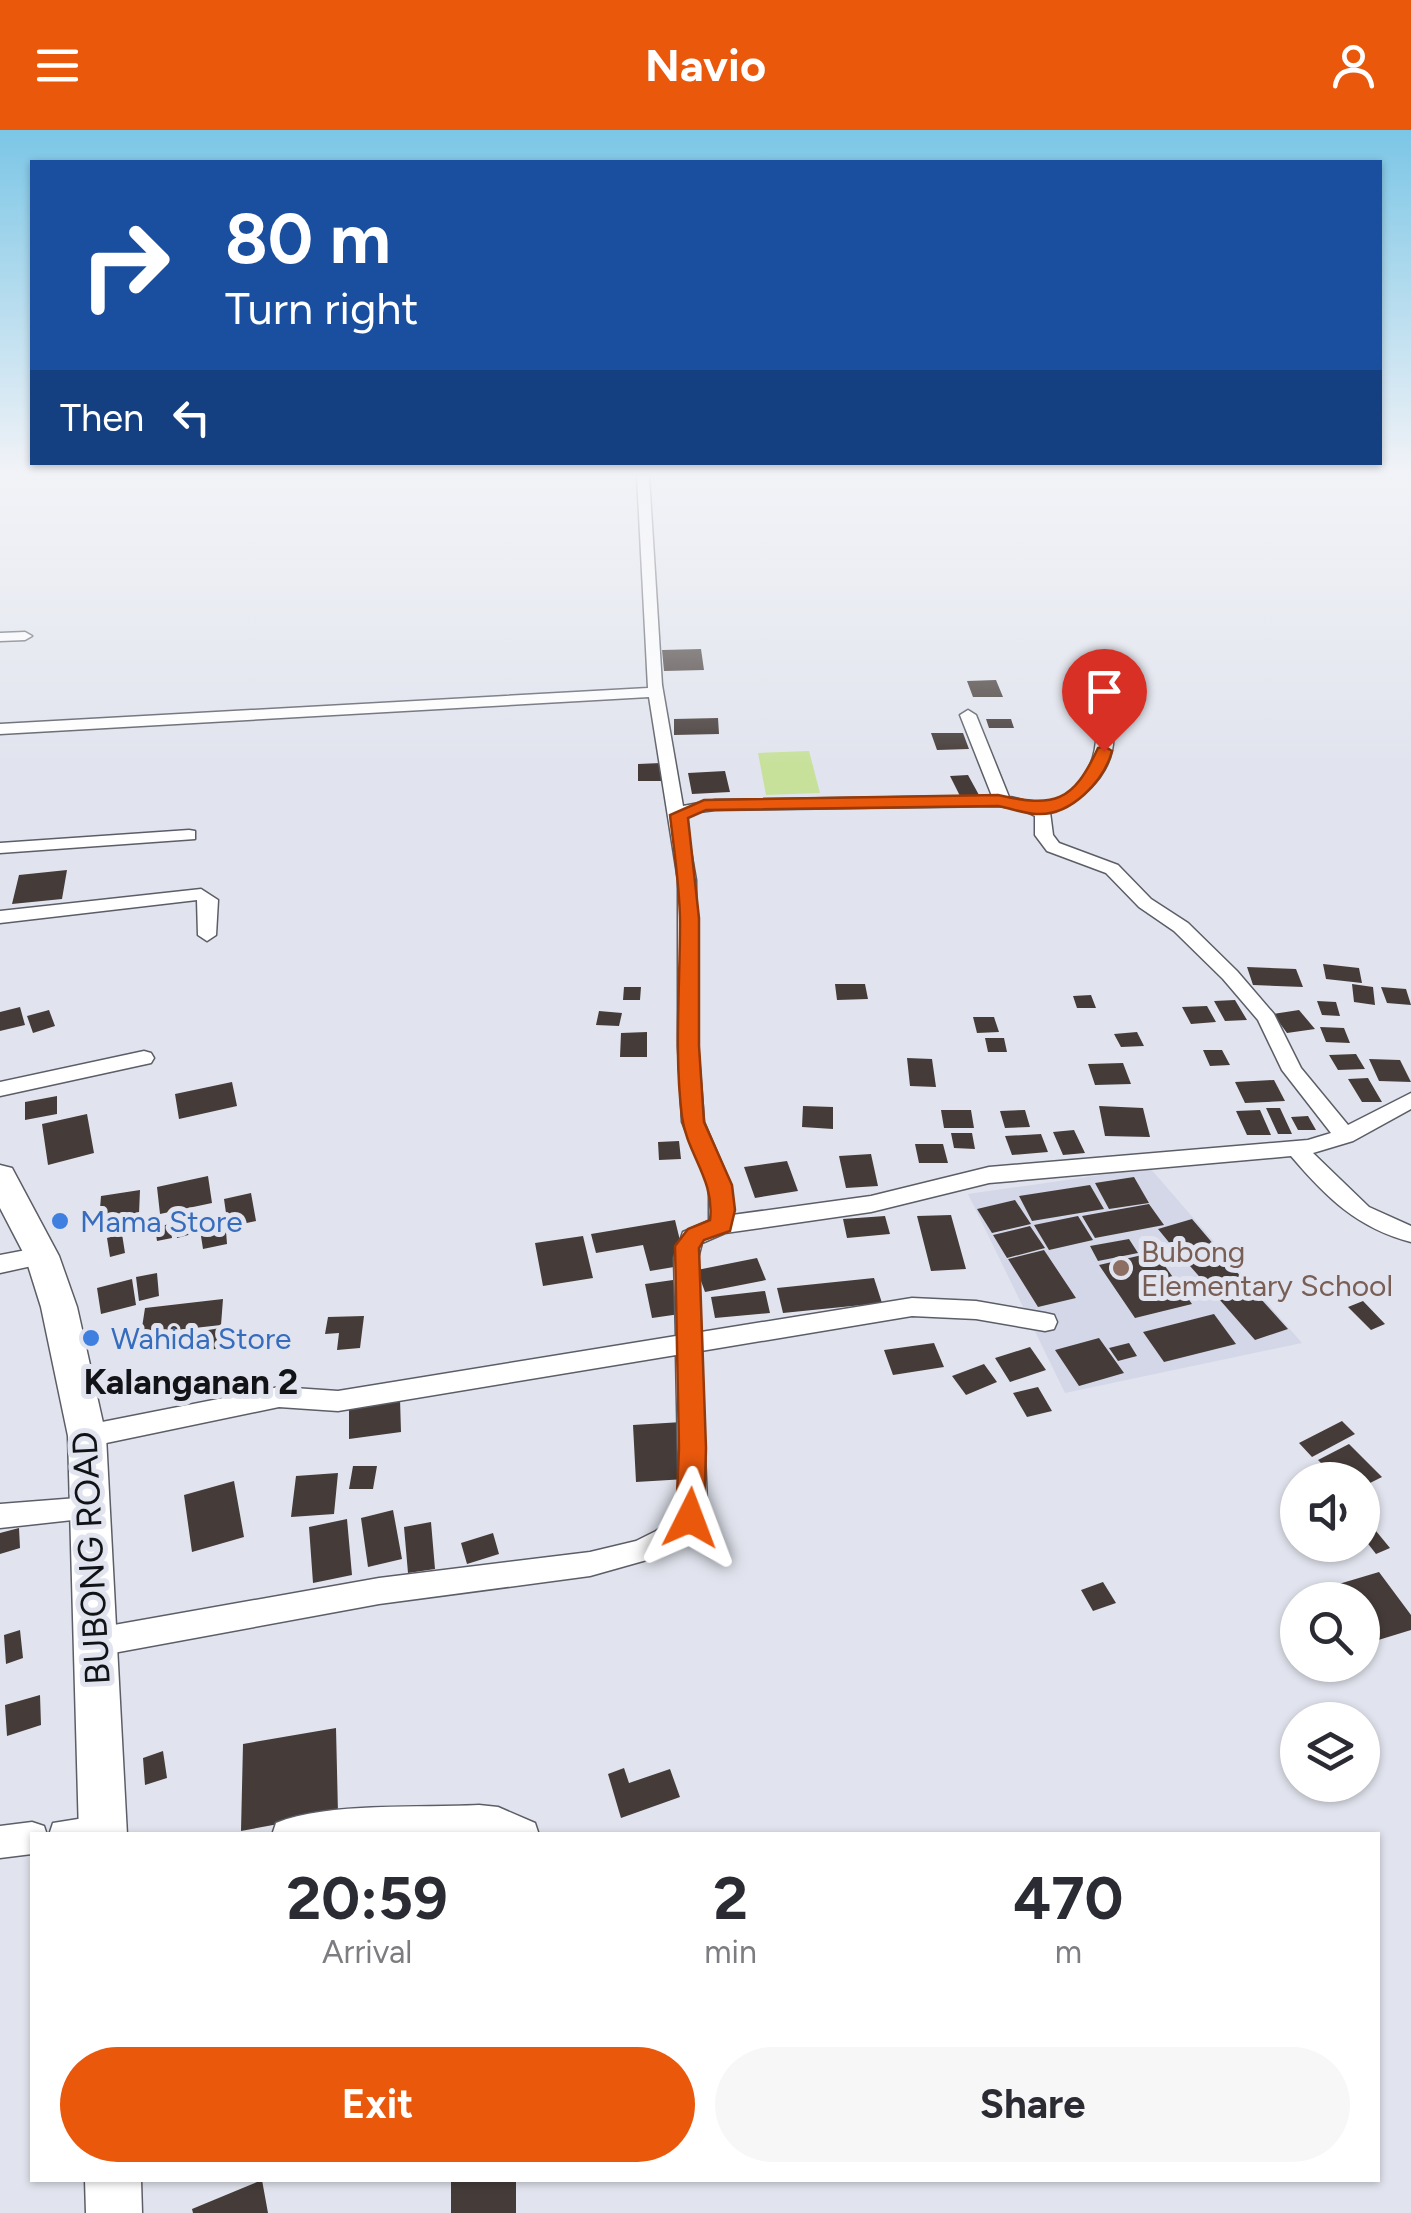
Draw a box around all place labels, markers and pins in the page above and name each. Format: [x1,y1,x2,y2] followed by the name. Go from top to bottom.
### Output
[1062,649,1147,752] pin
[80,1203,243,1240] place label: Mama Store
[49,1210,71,1232] marker: Mama Store
[1141,1233,1393,1304] place label: Bubong Elementary School
[1110,1257,1132,1279] marker: Bubong Elementary School
[111,1320,291,1357] place label: Wahida Store
[80,1327,102,1349] marker: Wahida Store

